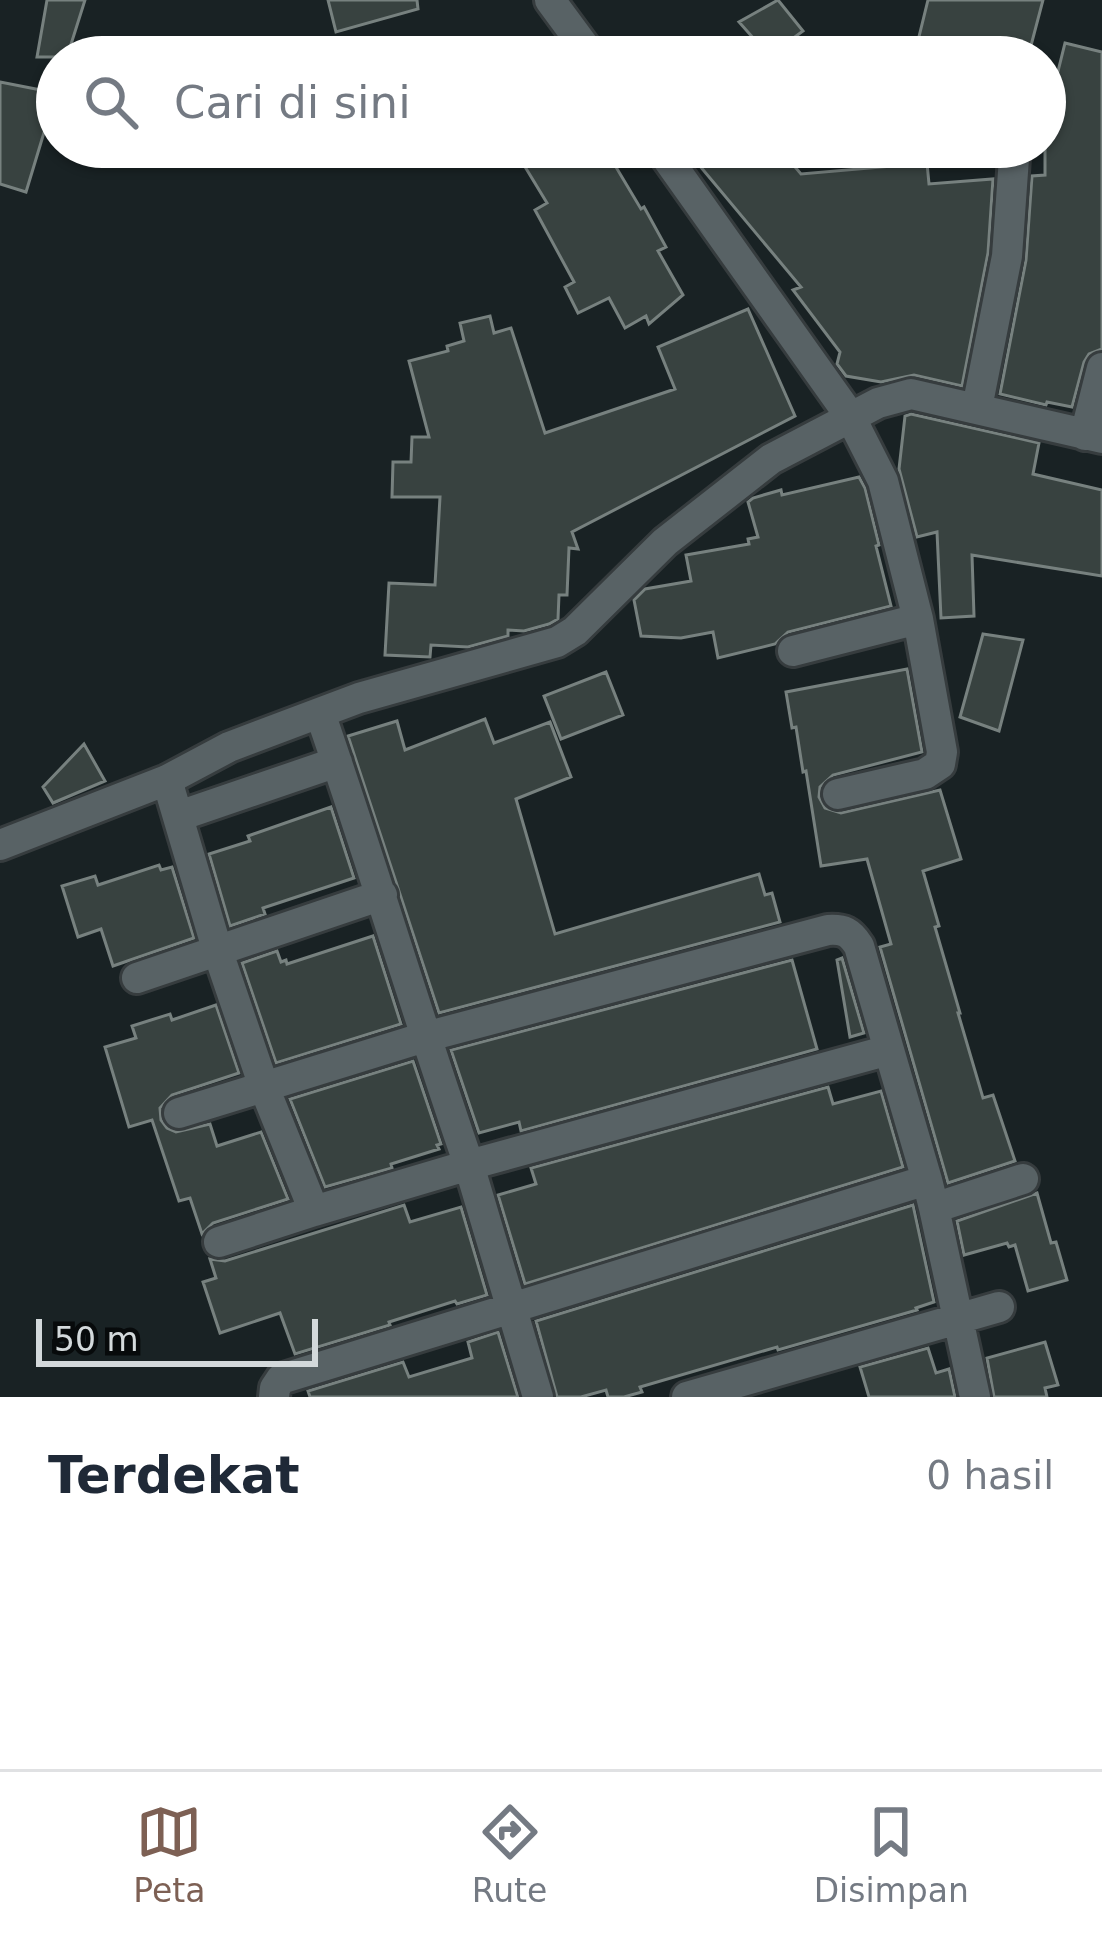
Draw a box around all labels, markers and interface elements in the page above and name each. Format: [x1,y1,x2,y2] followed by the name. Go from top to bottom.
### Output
[36,36,1066,168] search box
[78,69,144,135] icon: search
[174,76,411,129] text: Cari di sini
[36,1313,318,1366] scale bar
[54,1320,139,1359] text: 50 m
[48,1446,300,1505] text: Terdekat
[926,1453,1054,1498] text: 0 hasil
[133,1799,205,1910] tab: Peta
[472,1799,547,1910] tab: Rute
[814,1799,969,1910] tab: Disimpan

